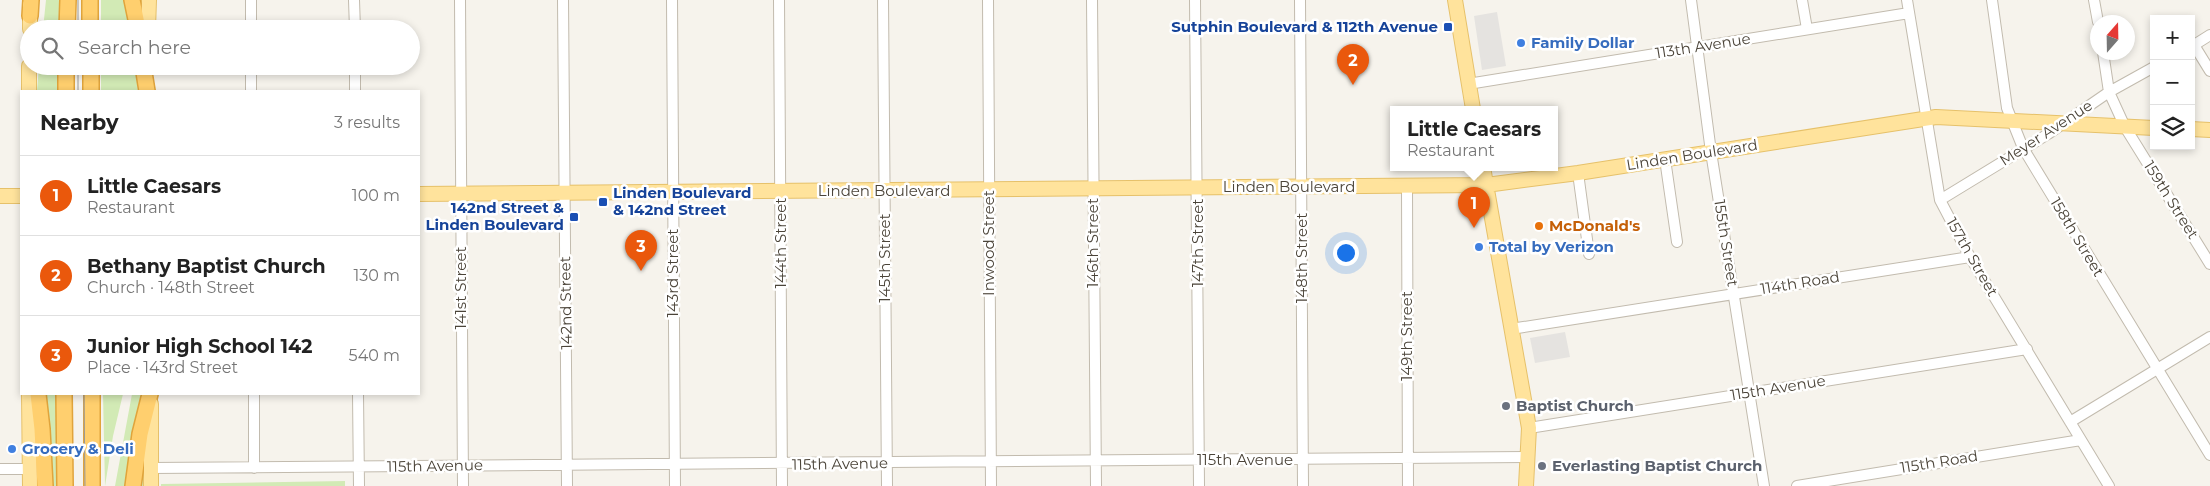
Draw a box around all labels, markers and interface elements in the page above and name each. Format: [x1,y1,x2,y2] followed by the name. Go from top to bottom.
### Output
[2090,15,2135,60] north arrow
[2150,15,2195,150] map controls
[2150,15,2195,60] button: +
[1171,17,1438,36] place label: Sutphin Boulevard & 112th Avenue
[20,20,420,75] search box
[1442,21,1454,33] marker: Sutphin Boulevard & 112th Avenue
[1654,29,1752,62] street label: 113th Avenue
[1531,33,1635,52] place label: Family Dollar
[38,34,66,62] icon: search
[78,36,191,59] text: Search here
[1515,37,1527,49] marker: Family Dollar
[1337,44,1369,85] pin: 2
[2150,60,2195,105] button: −
[1996,96,2096,170] street label: Meyer Avenue
[2150,105,2195,150] button: layers
[1390,106,1558,171] popup
[40,110,119,135] text: Nearby
[334,113,400,132] text: 3 results
[1407,118,1541,141] text: Little Caesars
[1625,135,1759,174] street label: Linden Boulevard
[1407,141,1495,160] text: Restaurant
[2140,157,2203,242] street label: 159th Street
[87,175,221,198] text: Little Caesars
[1223,177,1355,196] street label: Linden Boulevard
[818,181,950,200] street label: Linden Boulevard
[613,183,752,219] place label: Linden Boulevard & 142nd Street
[53,186,59,205] text: 1
[352,186,400,205] text: 100 m
[1458,187,1490,228] pin: 1
[979,190,998,296] street label: Inwood Street
[2046,194,2108,280] street label: 158th Street
[597,196,609,208] marker: Linden Boulevard & 142nd Street
[87,198,175,217] text: Restaurant
[425,198,564,234] place label: 142nd Street & Linden Boulevard
[771,198,790,288] street label: 144th Street
[1083,198,1102,288] street label: 146th Street
[1710,198,1743,288] street label: 155th Street
[1188,199,1207,287] street label: 147th Street
[568,211,580,223] marker: 142nd Street & Linden Boulevard
[875,213,894,303] street label: 145th Street
[1292,213,1311,303] street label: 148th Street
[1942,214,2003,300] street label: 157th Street
[1549,216,1640,235] place label: McDonald's
[1533,220,1545,232] marker: McDonald's
[663,229,682,317] street label: 143rd Street
[625,230,657,271] pin: 3
[1489,237,1614,256] place label: Total by Verizon
[1333,240,1359,266] your location
[1473,241,1485,253] marker: Total by Verizon
[451,246,470,330] street label: 141st Street
[87,255,326,278] text: Bethany Baptist Church
[555,256,576,350] street label: 142nd Street
[51,266,61,285] text: 2
[353,266,400,285] text: 130 m
[1759,267,1841,298] street label: 114th Road
[87,278,255,297] text: Church · 148th Street
[1397,291,1416,381] street label: 149th Street
[87,335,312,358] text: Junior High School 142
[51,346,61,365] text: 3
[349,346,400,365] text: 540 m
[87,358,238,377] text: Place · 143rd Street
[1729,371,1827,404] street label: 115th Avenue
[1516,396,1634,415] place label: Baptist Church
[1500,400,1512,412] marker: Baptist Church
[22,439,134,458] place label: Grocery & Deli
[6,443,18,455] marker: Grocery & Deli
[1899,446,1979,477] street label: 115th Road
[1197,450,1293,469] street label: 115th Avenue
[792,453,888,474] street label: 115th Avenue
[387,455,483,476] street label: 115th Avenue
[1552,456,1762,475] place label: Everlasting Baptist Church
[1536,460,1548,472] marker: Everlasting Baptist Church

